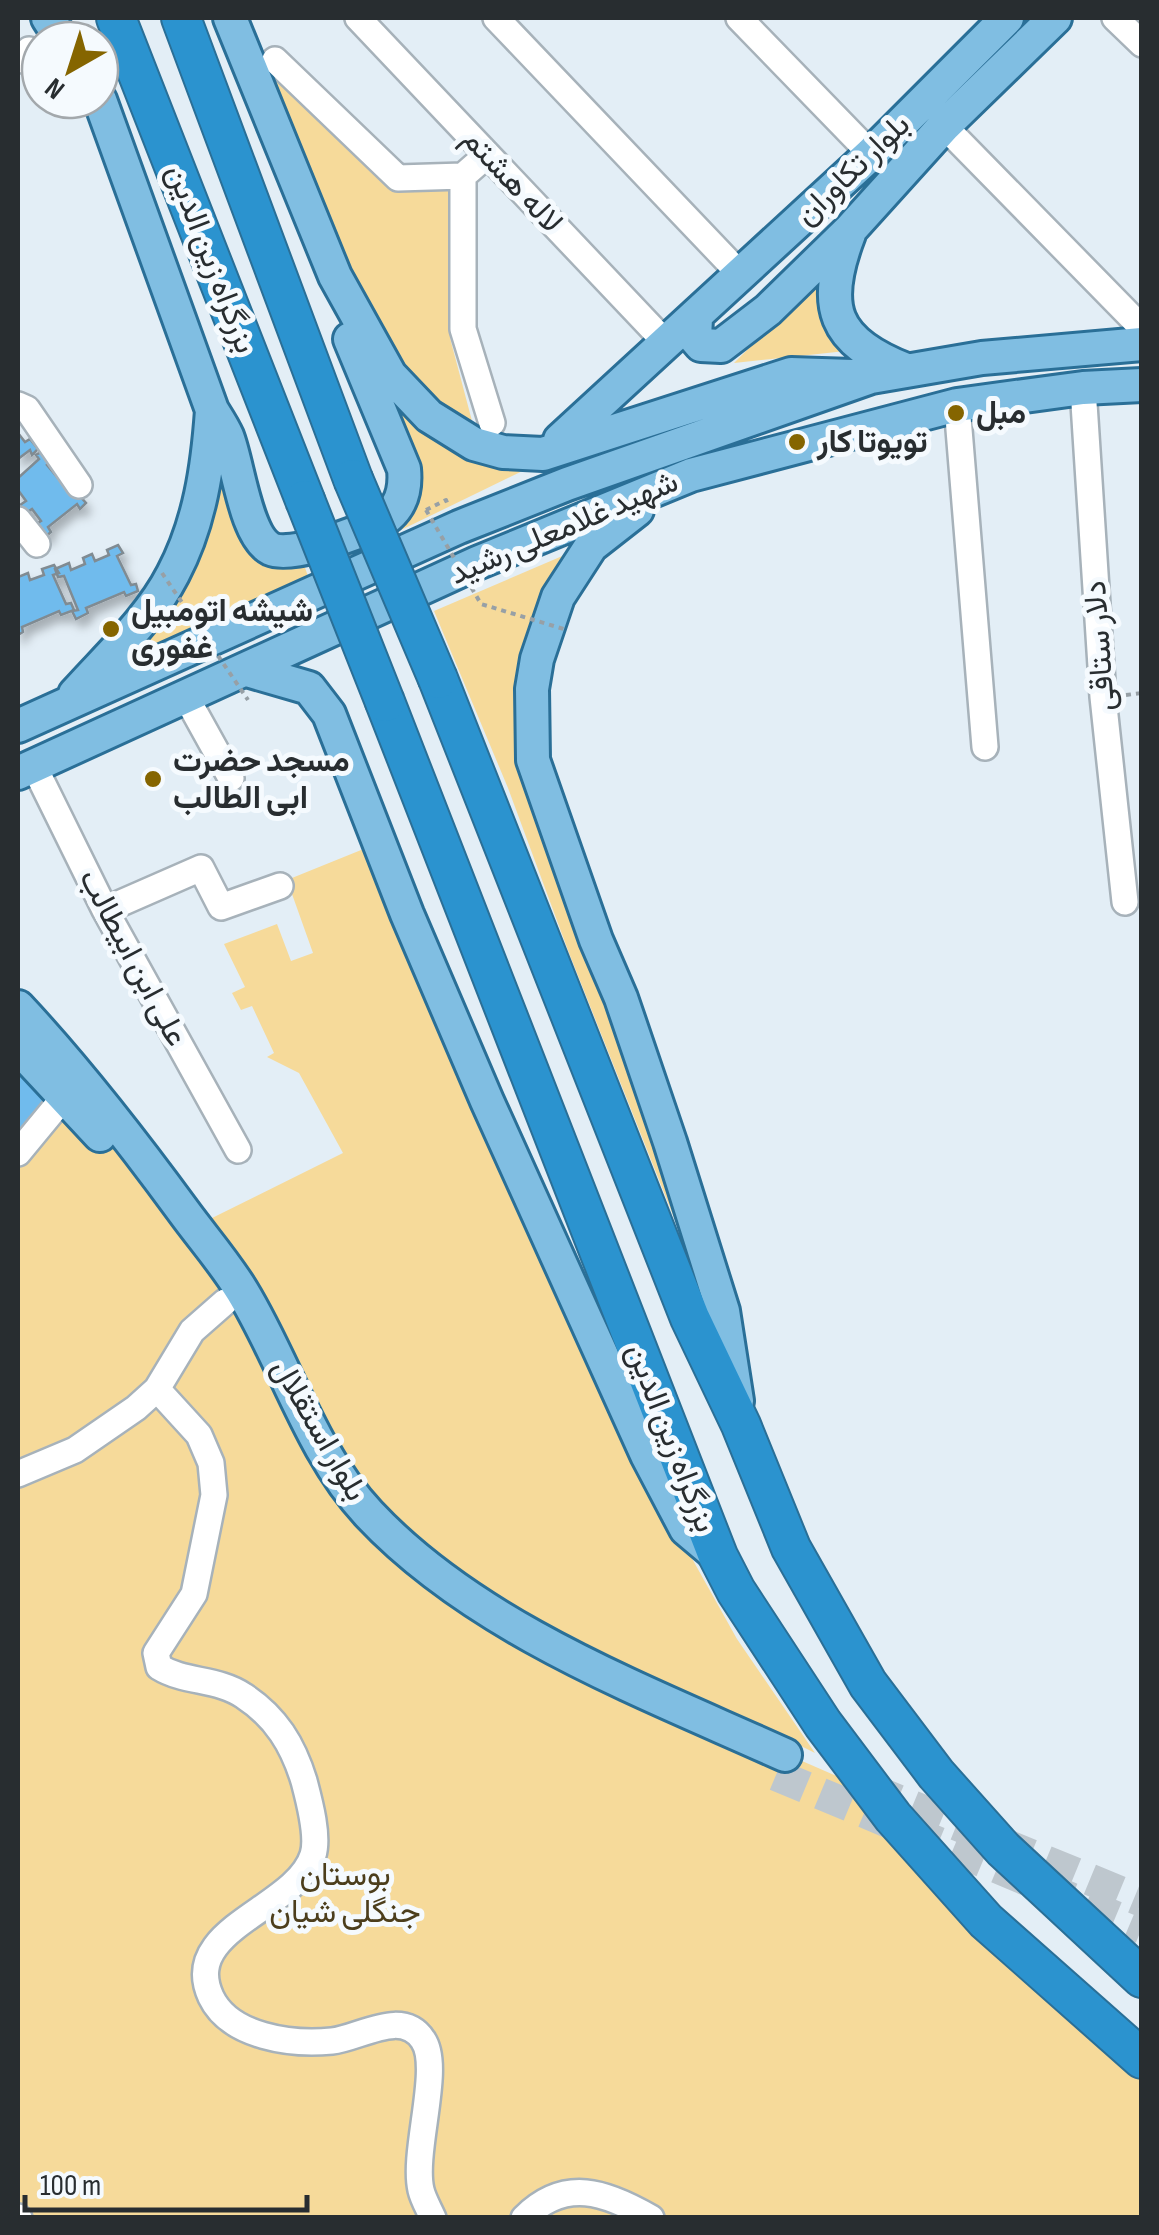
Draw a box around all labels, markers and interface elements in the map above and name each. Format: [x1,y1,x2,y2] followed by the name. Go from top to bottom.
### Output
[20,20,120,120] north arrow
[39,71,71,106] text: N
[787,106,919,234] street label: بلوار تکاوران
[453,120,571,242] street label: لاله هشتم
[157,159,265,359] street label: بزرگراه زین الدین
[976,394,1026,433] place label: مبل
[945,402,967,424] marker: مبل
[816,423,928,462] place label: تویوتا کار
[786,431,808,453] marker: تویوتا کار
[444,462,684,594] street label: شهید غلامعلی رشید
[1076,579,1124,713] street label: دلار ستاقی
[131,592,313,668] place label: شیشه اتومبیل غفوری
[100,618,122,640] marker: شیشه اتومبیل غفوری
[173,742,350,818] place label: مسجد حضرت ابی الطالب
[142,768,164,790] marker: مسجد حضرت ابی الطالب
[70,863,196,1053] street label: علی ابن ابیطالب
[617,1338,725,1538] street label: بزرگراه زین الدین
[263,1352,375,1508] street label: بلوار استقلال
[269,1856,421,1932] park label: بوستان جنگلی شیان
[25,2150,308,2212] scale bar
[40,2168,101,2204] text: 100 m

